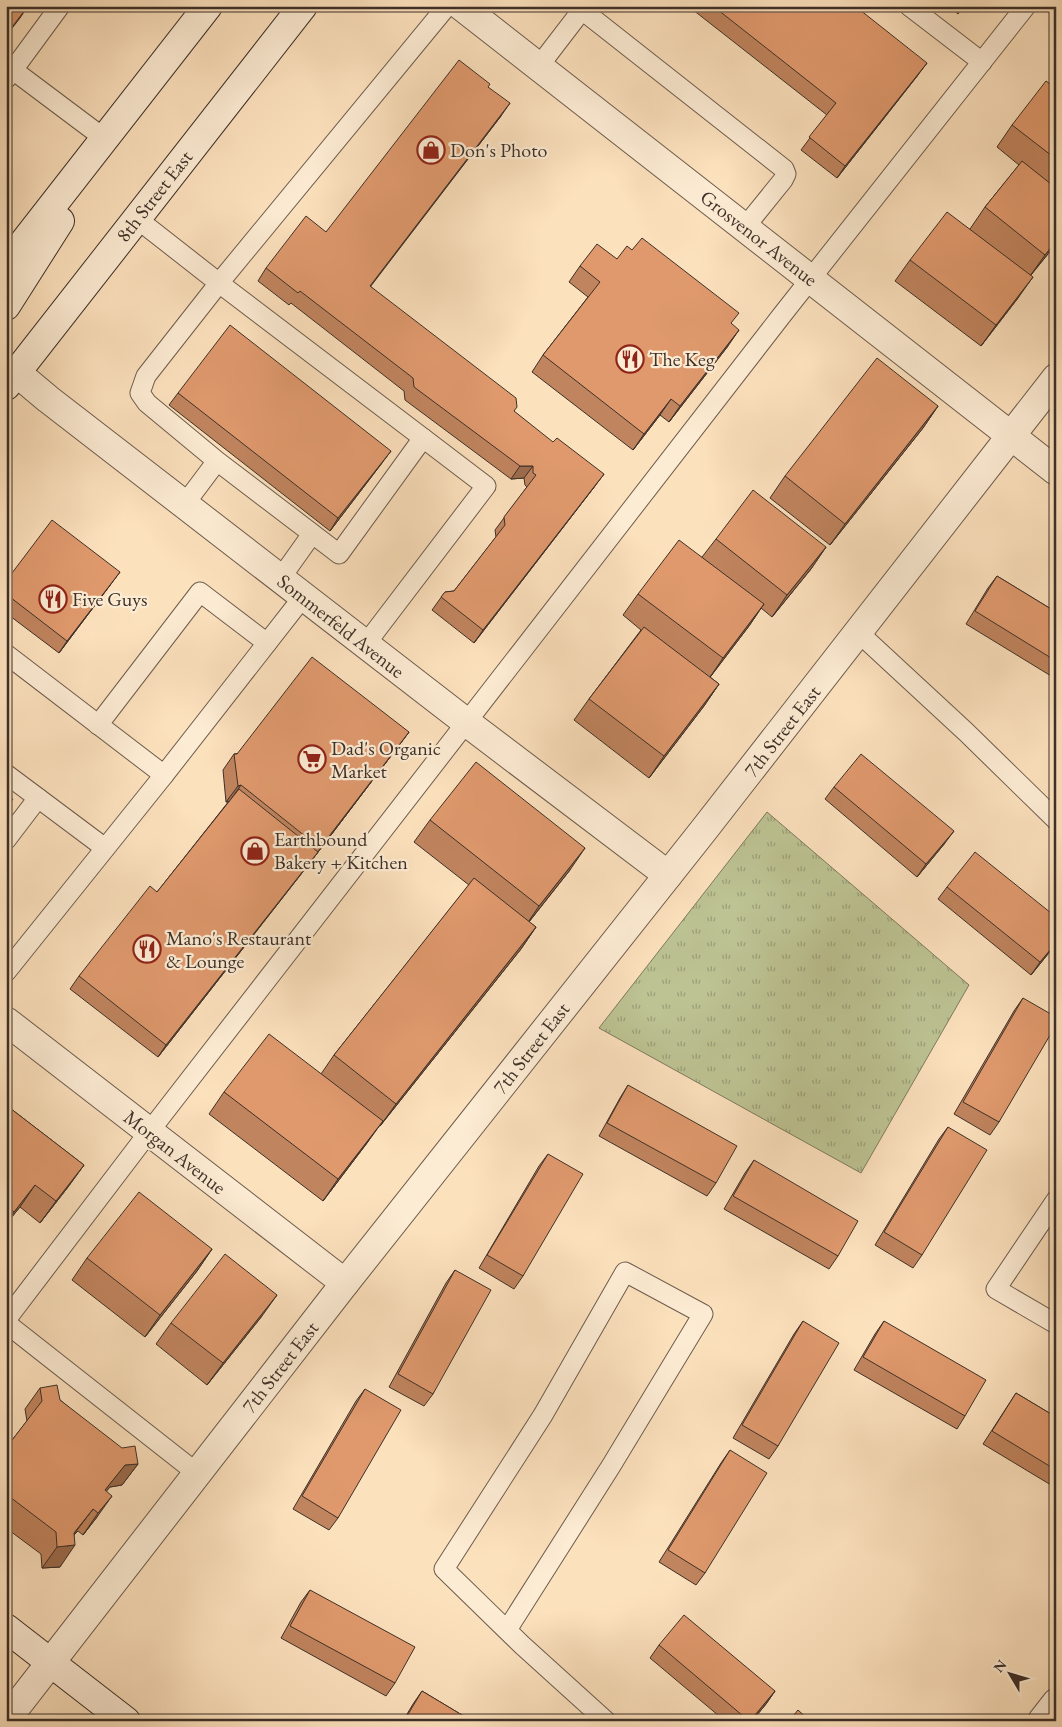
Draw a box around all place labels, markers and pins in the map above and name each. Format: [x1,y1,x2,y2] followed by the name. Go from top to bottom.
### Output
[416,135,446,165] shop icon: Don's Photo
[450,137,548,163] place label: Don's Photo
[615,344,645,374] restaurant icon: The Keg
[649,346,715,372] place label: The Keg
[38,584,68,614] restaurant icon: Five Guys
[72,586,148,612] place label: Five Guys
[331,735,441,784] place label: Dad's Organic Market
[297,744,327,774] supermarket icon: Dad's Organic Market
[274,826,408,875] place label: Earthbound Bakery + Kitchen
[240,836,270,866] shop icon: Earthbound Bakery + Kitchen
[166,925,312,974] place label: Mano's Restaurant & Lounge
[132,934,162,964] restaurant icon: Mano's Restaurant & Lounge

